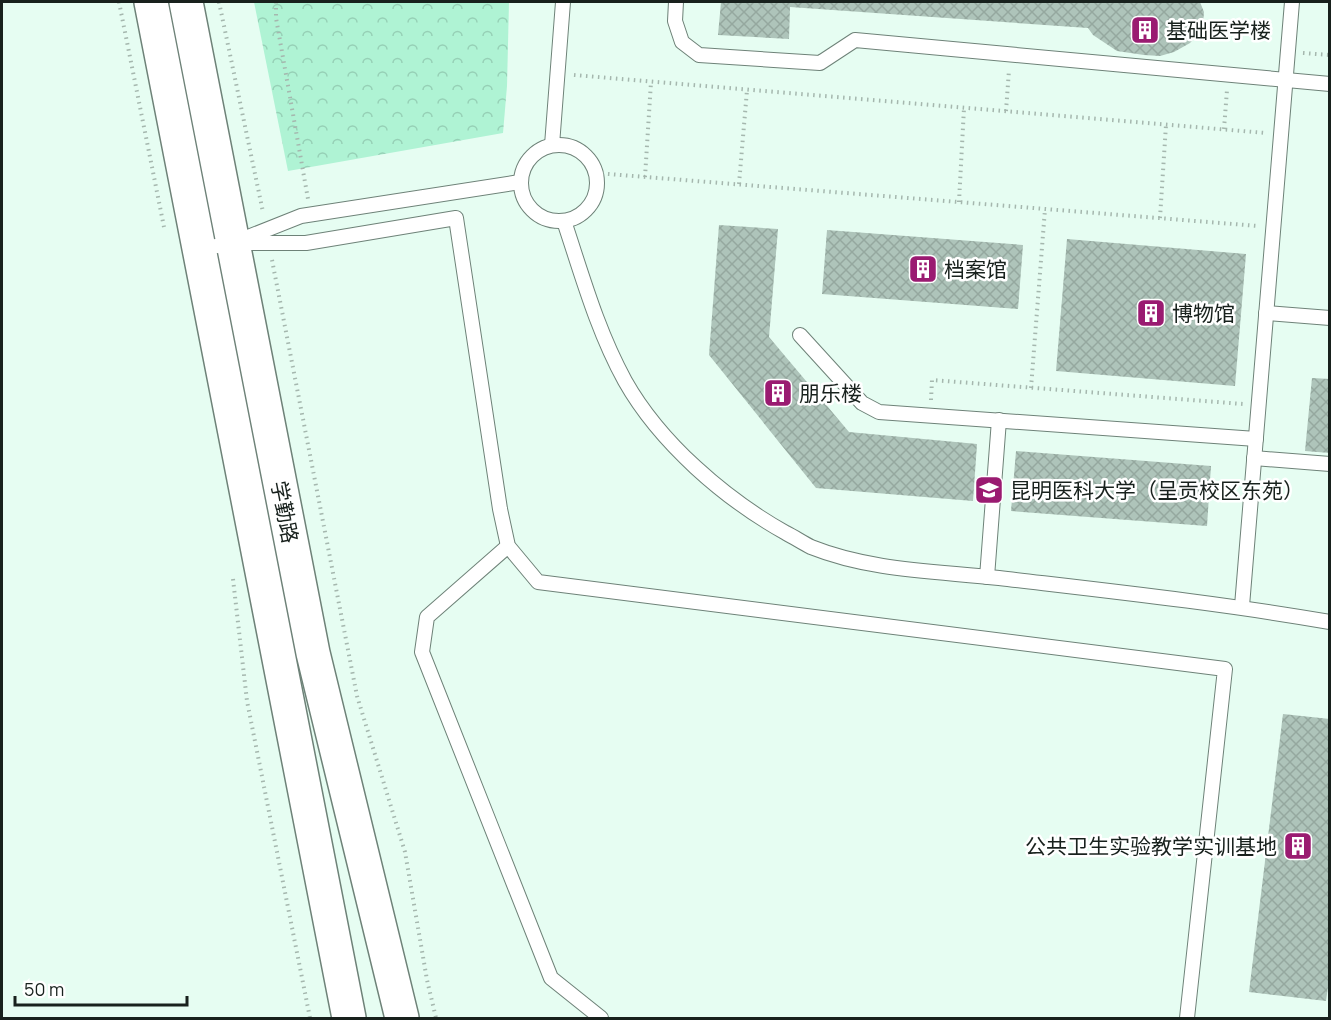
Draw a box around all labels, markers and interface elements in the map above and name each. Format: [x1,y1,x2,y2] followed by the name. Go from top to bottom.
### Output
[1129,14,1161,46] building icon: 基础医学楼
[1166,16,1271,44] place label: 基础医学楼
[907,253,939,285] building icon: 档案馆
[944,255,1007,283] place label: 档案馆
[1135,297,1167,329] building icon: 博物馆
[1172,299,1235,327] place label: 博物馆
[762,377,794,409] building icon: 朋乐楼
[799,379,862,407] place label: 朋乐楼
[973,474,1005,506] school or university icon: 昆明医科大学（呈贡校区东苑）
[1010,476,1304,504] place label: 昆明医科大学（呈贡校区东苑）
[265,478,305,546] street label: 学勤路
[1282,830,1314,862] building icon: 公共卫生实验教学实训基地
[1025,832,1277,860] place label: 公共卫生实验教学实训基地
[15,969,188,1007] scale bar
[24,977,64,1001] text: 50 m

